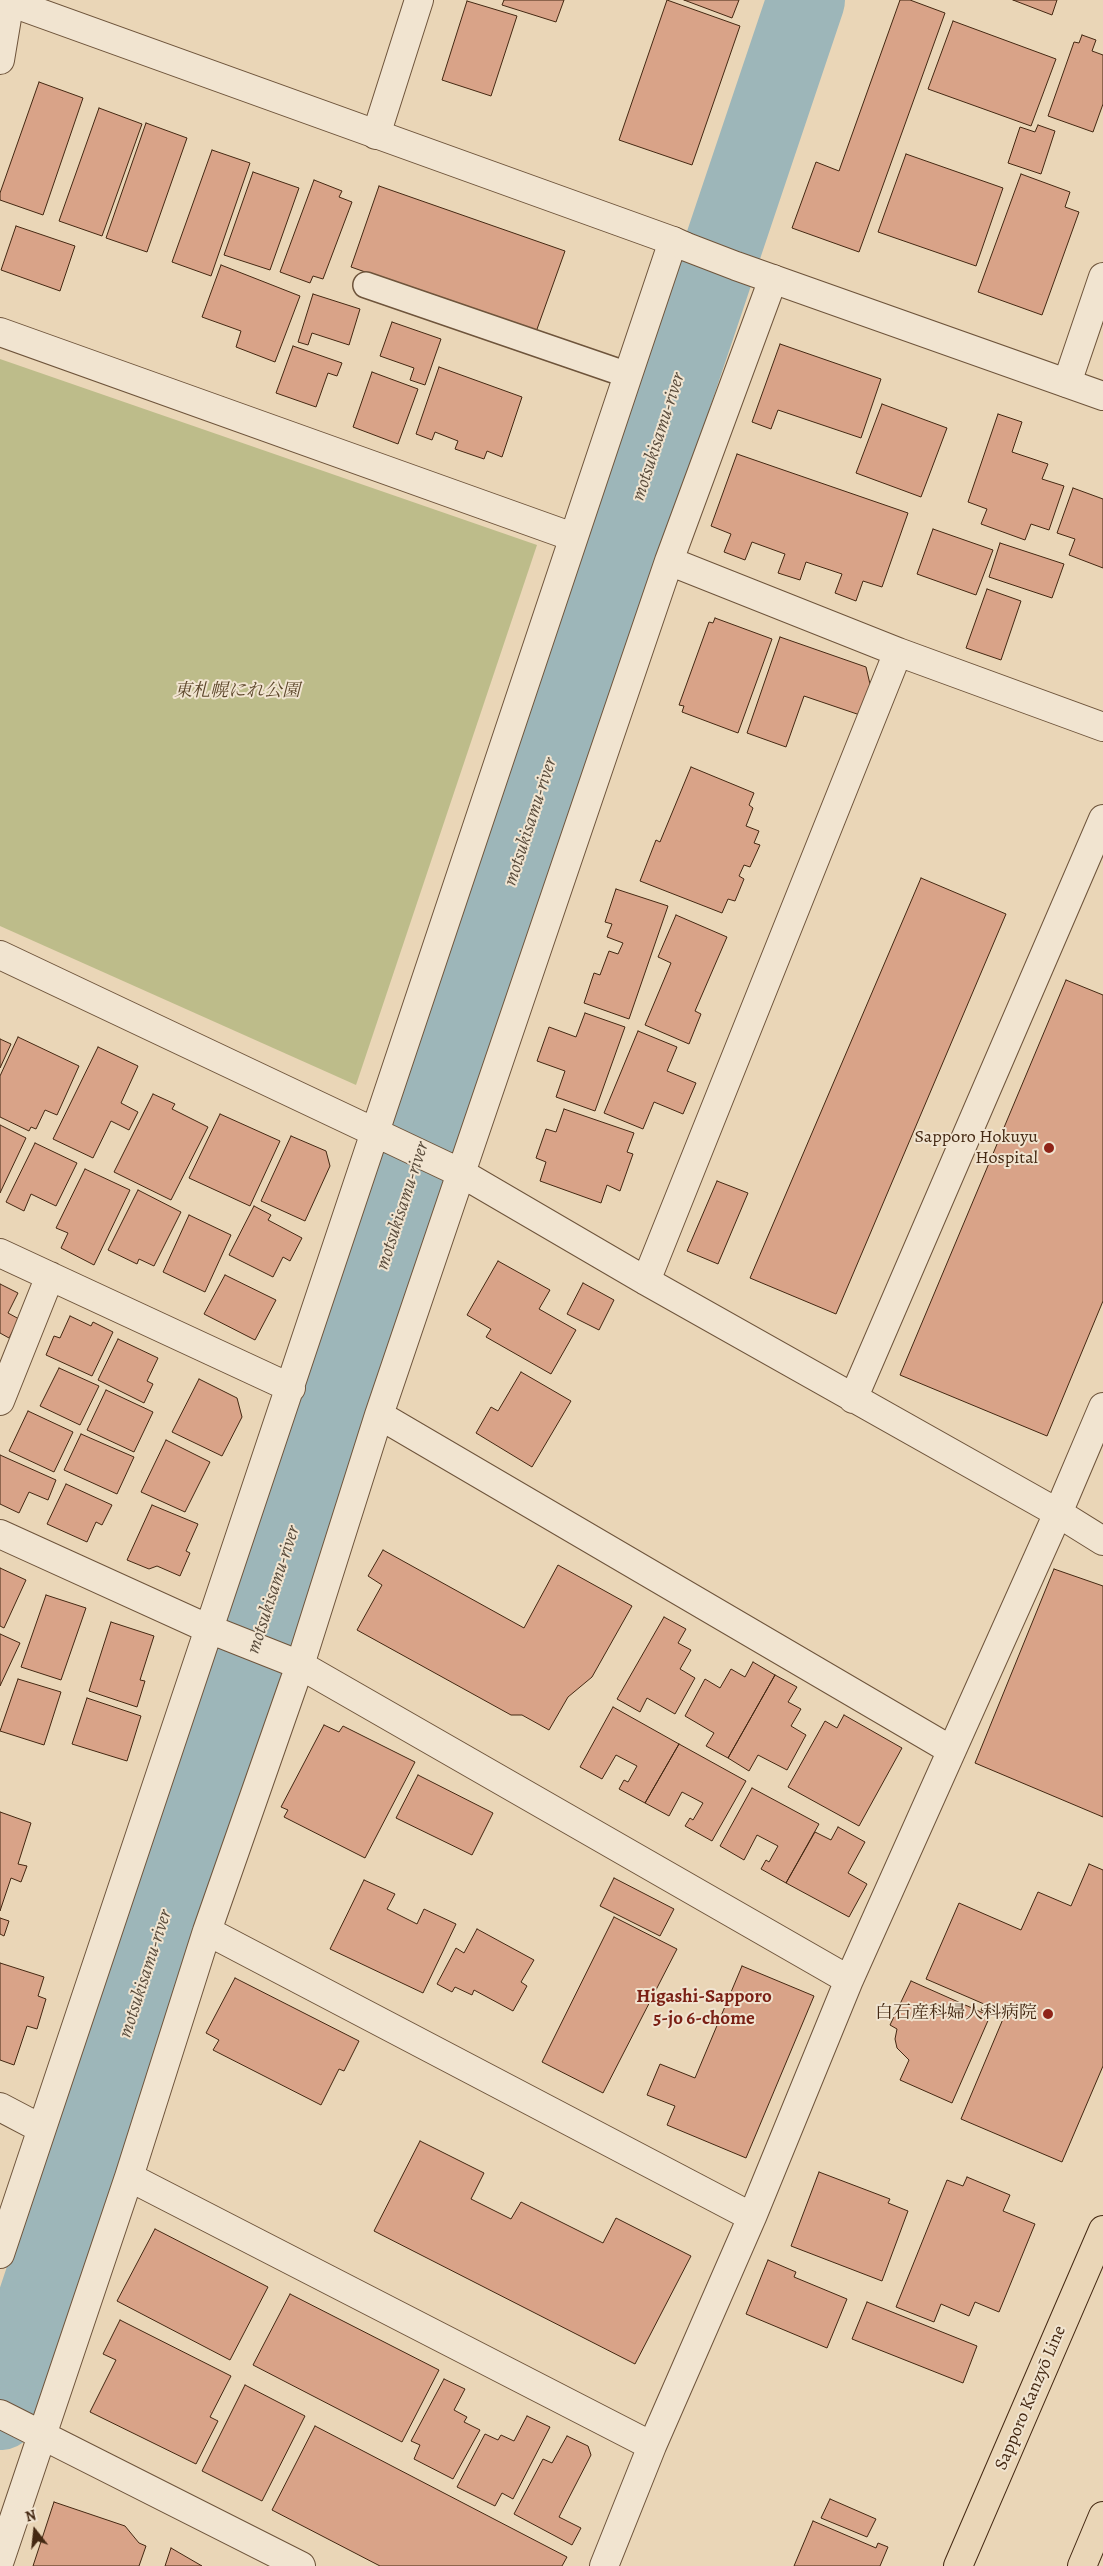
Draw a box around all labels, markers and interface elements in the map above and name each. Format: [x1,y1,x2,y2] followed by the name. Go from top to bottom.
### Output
[628,370,690,504] water label: motsukisamu-river
[174,681,300,703] park label: 東札幌にれ公園
[500,755,562,889] water label: motsukisamu-river
[915,1127,1038,1170] place label: Sapporo Hokuyu Hospital
[372,1139,434,1273] water label: motsukisamu-river
[1042,1141,1056,1155] marker: Sapporo Hokuyu Hospital
[243,1523,305,1657] water label: motsukisamu-river
[115,1907,177,2041] water label: motsukisamu-river
[636,1986,772,2030] district label: Higashi-Sapporo 5-jo 6-chome
[875,2003,1037,2025] place label: 白石産科婦人科病院
[1041,2007,1055,2021] marker: 白石産科婦人科病院
[991,2323,1071,2473] street label: Sapporo Kanzyō Line
[10,2506,60,2556] north arrow
[23,2506,38,2527] text: N

